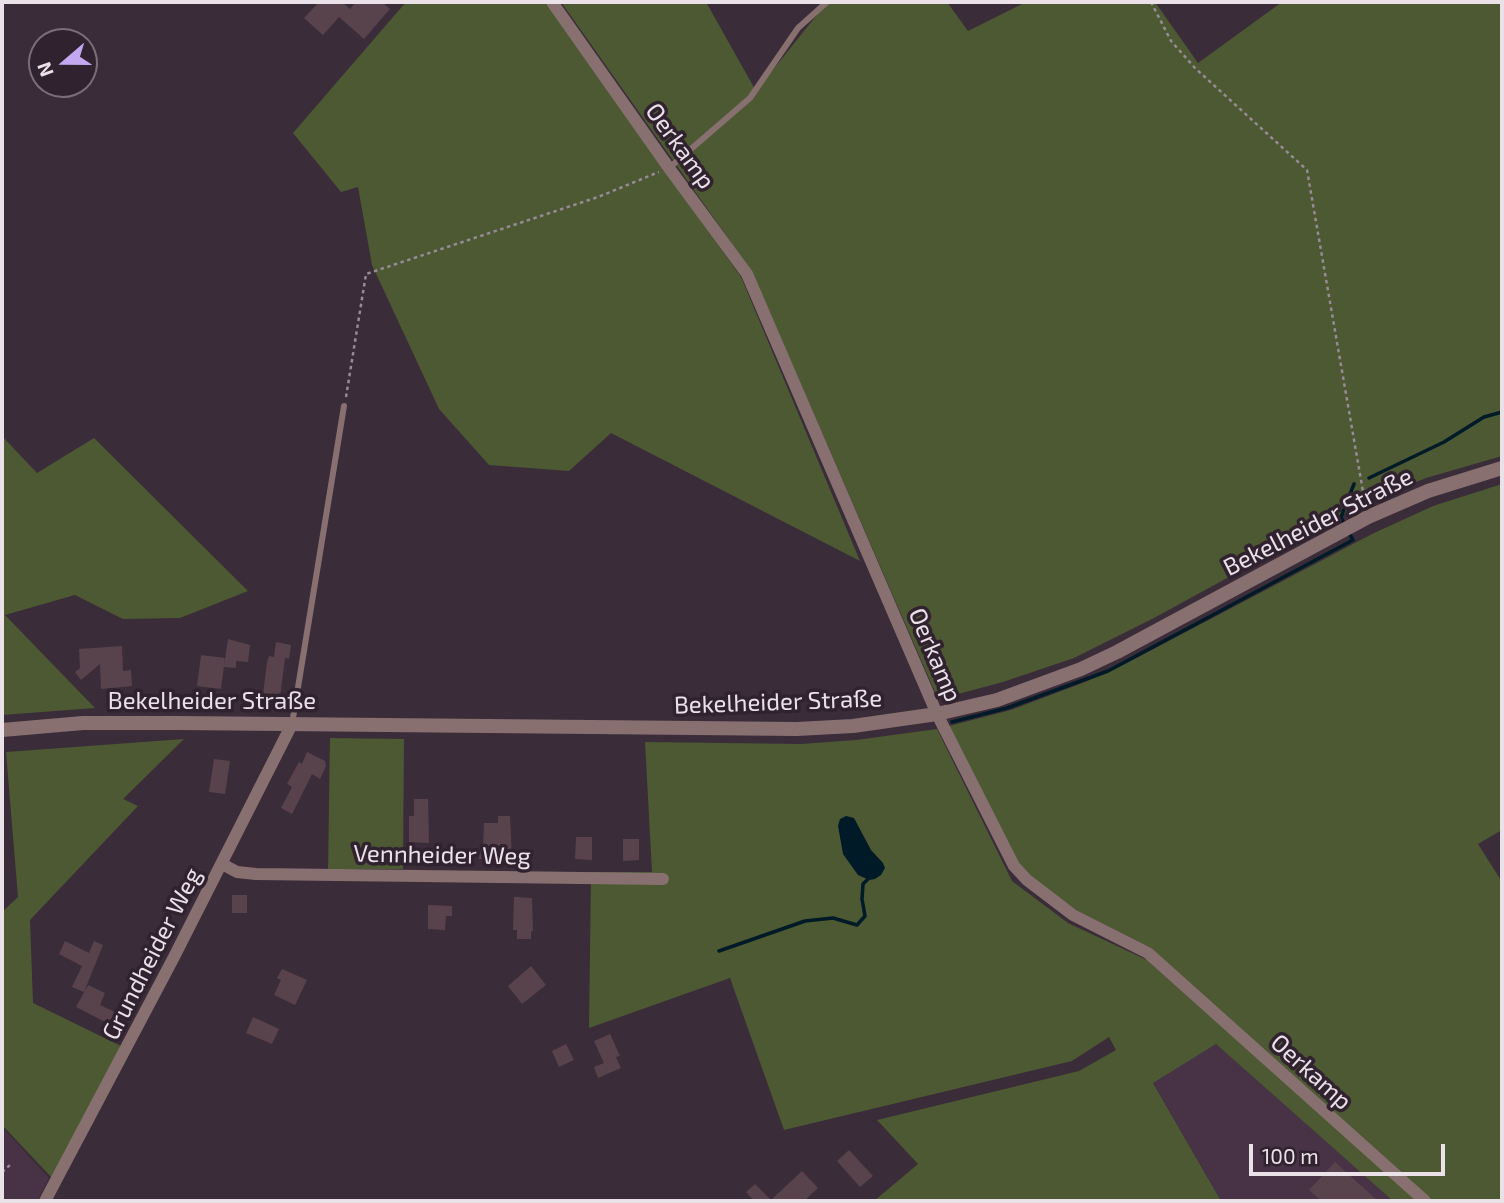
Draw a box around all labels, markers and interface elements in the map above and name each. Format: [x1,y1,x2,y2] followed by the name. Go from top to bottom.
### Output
[28,28,98,98] north arrow
[32,59,58,80] text: N
[639,98,721,194] street label: Oerkamp
[1219,462,1417,582] street label: Bekelheider Straße
[902,604,968,706] street label: Oerkamp
[673,684,883,720] street label: Bekelheider Straße
[108,687,316,715] street label: Bekelheider Straße
[353,839,531,871] street label: Vennheider Weg
[96,863,208,1045] street label: Grundheider Weg
[1265,1028,1357,1116] street label: Oerkamp
[1252,1130,1448,1174] scale bar
[1262,1143,1319,1168] text: 100 m

